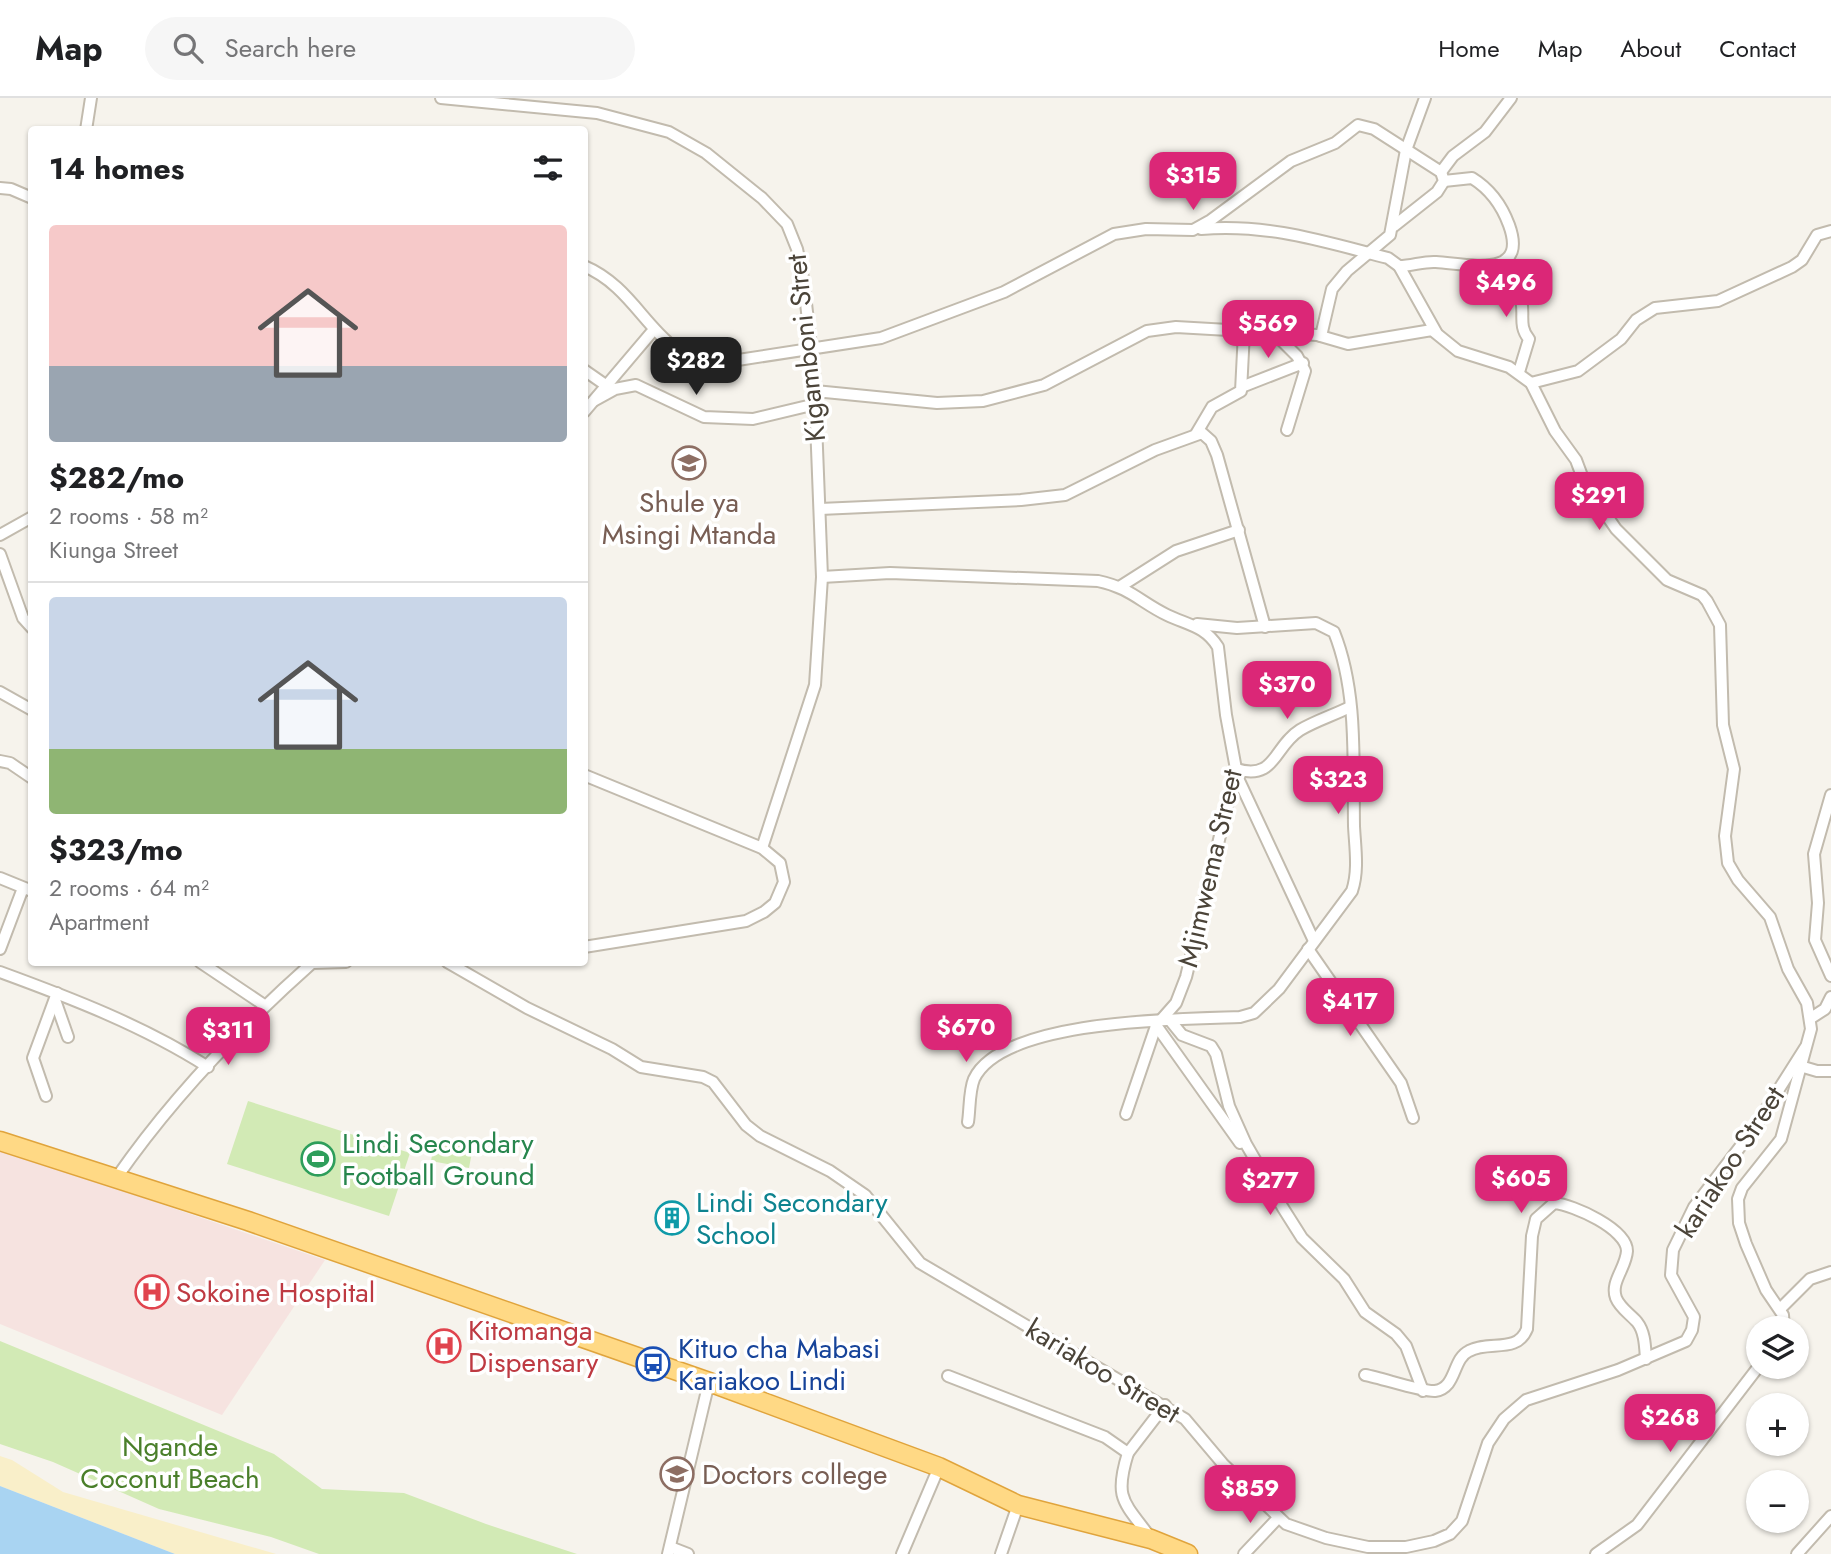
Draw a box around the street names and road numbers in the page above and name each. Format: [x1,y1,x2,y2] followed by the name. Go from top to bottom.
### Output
[776,252,836,444] street label: Kigamboni Stret
[1167,765,1253,971] street label: Mjimwema Street
[1665,1078,1795,1246] street label: kariakoo Street
[1018,1309,1188,1433] street label: kariakoo Street

